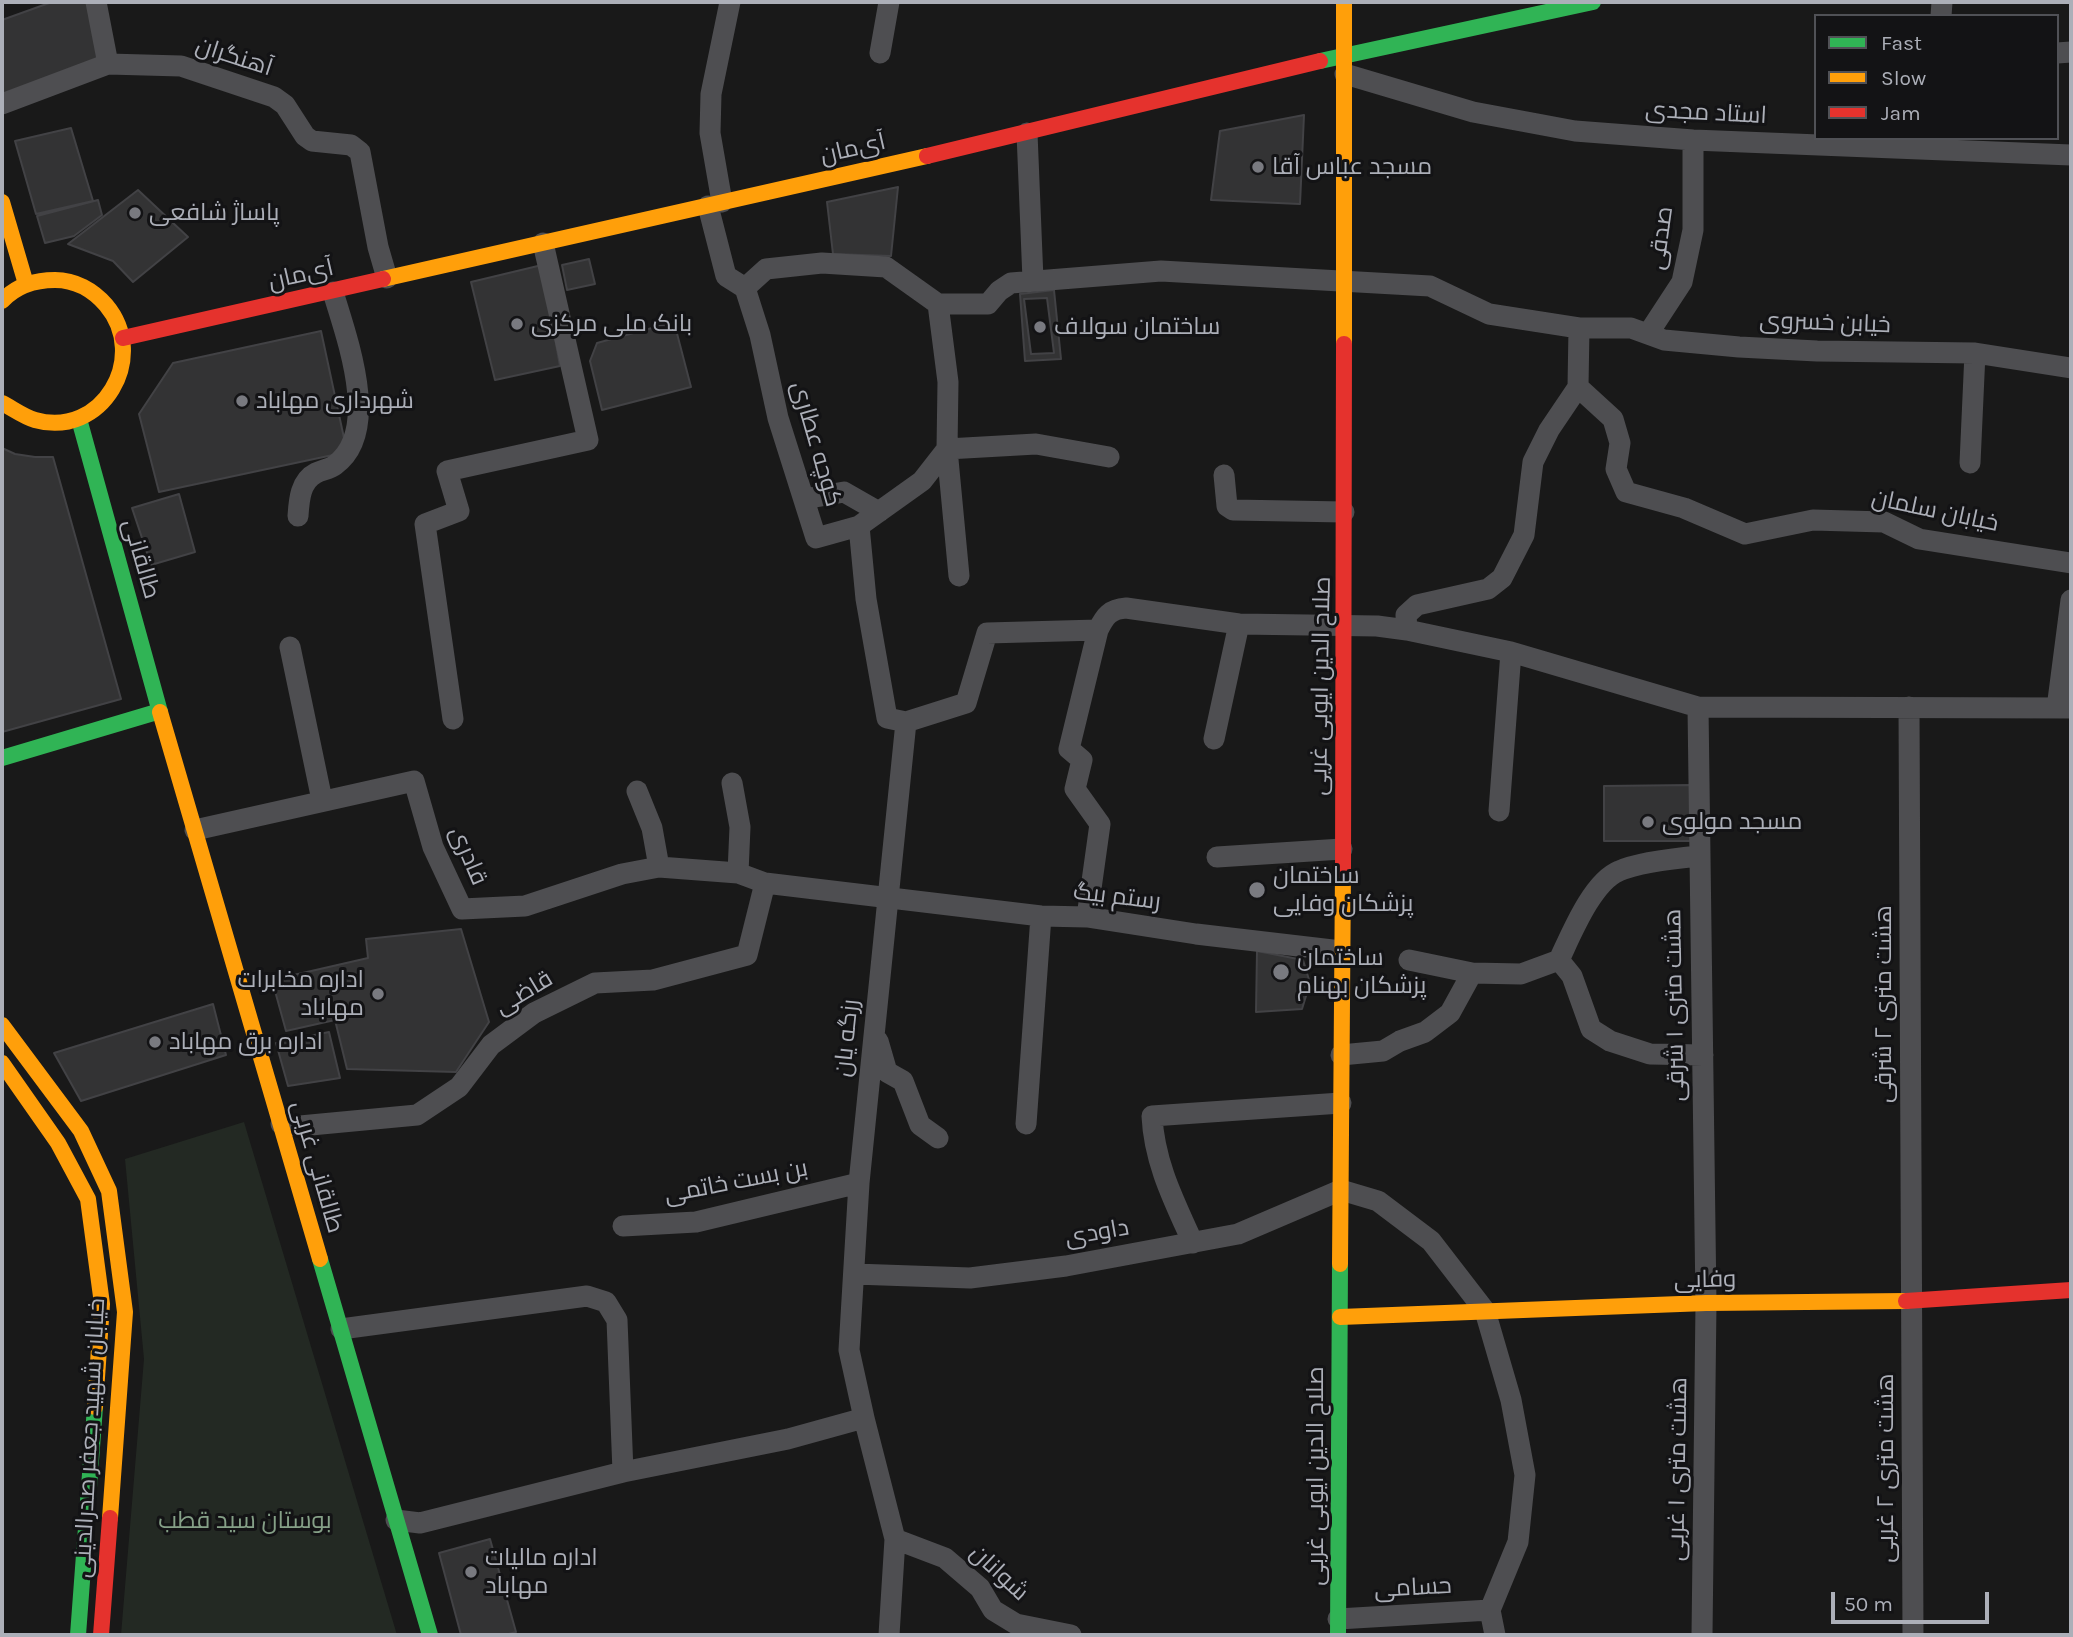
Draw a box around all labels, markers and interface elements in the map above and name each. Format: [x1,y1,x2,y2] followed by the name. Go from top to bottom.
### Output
[1814,14,2059,140] legend
[192,31,276,83] street label: آهنگران
[1881,31,1922,55] text: Fast
[1881,66,1926,90] text: Slow
[1644,95,1768,131] street label: استاد مجدی
[1881,101,1921,125] text: Jam
[817,127,889,171] street label: آی‌مان
[1272,153,1432,181] place label: مسجد عباس آقا
[1250,159,1266,175] marker: مسجد عباس آقا
[149,199,279,227] place label: پاساژ شافعی
[127,205,143,221] marker: پاساژ شافعی
[1642,205,1680,271] street label: صدقی
[265,253,337,297] street label: آی‌مان
[1759,306,1891,340] street label: خیابن خسروی
[531,310,692,338] place label: بانک ملی مرکزی
[1054,313,1220,341] place label: ساختمان سولاف
[509,316,525,332] marker: بانک ملی مرکزی
[1032,319,1048,335] marker: ساختمان سولاف
[784,378,848,510] street label: کوچه عطاری
[256,387,414,415] place label: شهرداری مهاباد
[234,393,250,409] marker: شهرداری مهاباد
[1869,483,2001,539] street label: خیابان سلمان
[116,516,166,602] street label: طالقانی
[1305,576,1337,796] street label: صلاح الدین ایوبی غریی
[1662,808,1802,836] place label: مسجد مولوی
[1640,814,1656,830] marker: مسجد مولوی
[443,822,493,890] street label: قادری
[1273,862,1413,918] place label: ساختمان پزشکان وفایی
[1072,877,1162,917] street label: رستم بیگ
[1247,880,1267,900] marker: ساختمان پزشکان وفایی
[1870,905,1898,1103] street label: هشت متری ۲ شرقی
[1659,908,1691,1102] street label: هشت متری ۱ شرقی
[1297,944,1426,1000] place label: ساختمان پزشکان بهنام
[1271,962,1291,982] marker: ساختمان پزشکان بهنام
[490,965,558,1021] street label: قاضی
[237,966,364,1022] place label: اداره مخابرات مهاباد
[370,986,386,1002] marker: اداره مخابرات مهاباد
[829,998,865,1078] street label: رزگه یان
[169,1028,323,1056] place label: اداره برق مهاباد
[147,1034,163,1050] marker: اداره برق مهاباد
[284,1098,350,1236] street label: طالقانی غربی
[662,1154,810,1210] street label: بن بست خاتمی
[1063,1213,1131,1253] street label: داودی
[1674,1265,1736,1295] street label: وفایی
[68,1297,112,1579] street label: خیابان شهید جعفر صدرالدینی
[1302,1366,1330,1586] street label: صلاح الدین ایوبی غربی
[1872,1373,1900,1563] street label: هشت متری ۲ غربی
[1662,1377,1694,1561] street label: هشت متری ۱ غربی
[158,1507,332,1535] park label: بوستان سید قطب
[964,1539,1034,1607] street label: شوانان
[485,1544,598,1600] place label: اداره مالیات مهاباد
[463,1564,479,1580] marker: اداره مالیات مهاباد
[1373,1572,1453,1604] street label: حسامی
[1835,1578,1993,1622] scale bar
[1844,1592,1893,1616] text: 50 m

